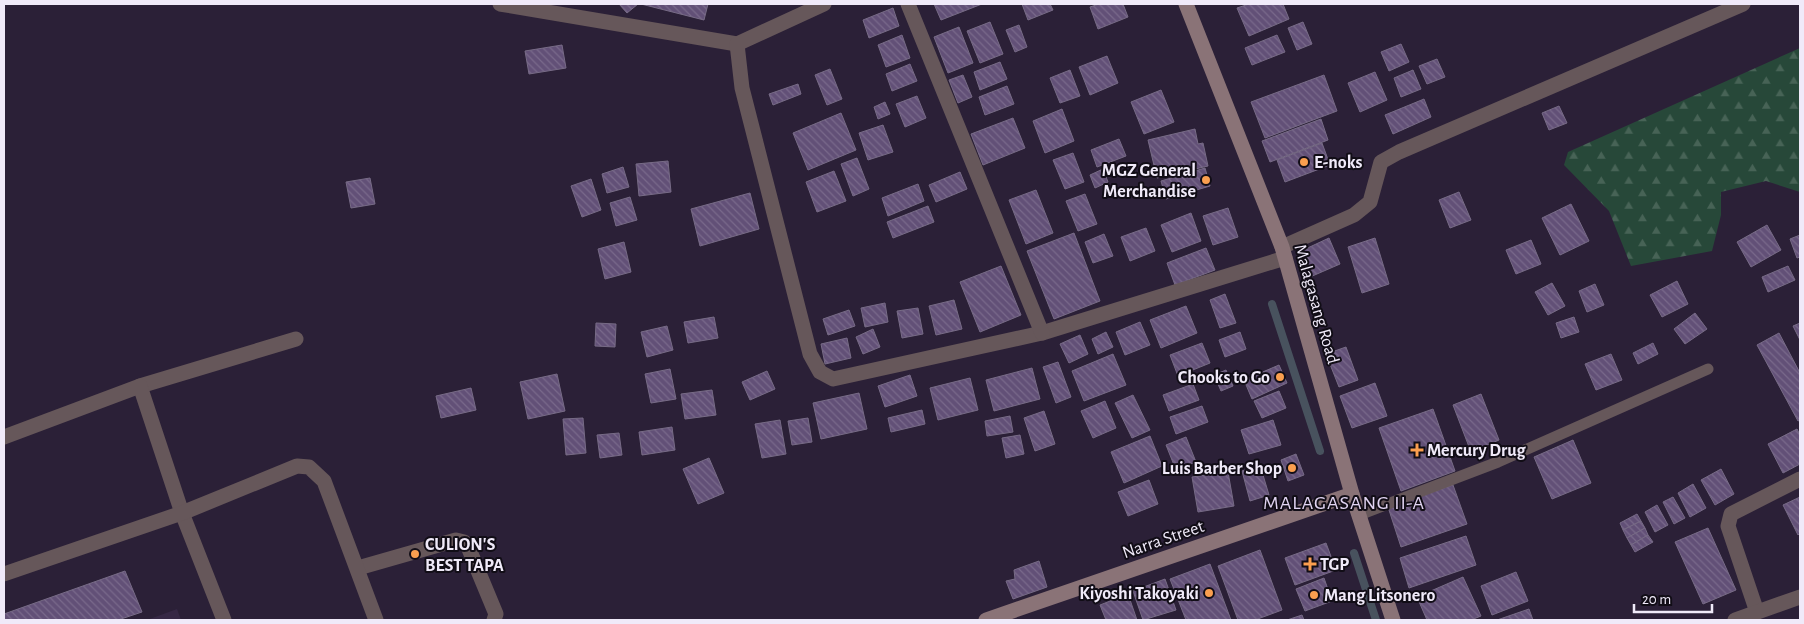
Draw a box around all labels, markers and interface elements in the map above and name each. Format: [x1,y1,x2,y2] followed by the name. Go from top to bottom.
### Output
[1314,154,1363,172] place label: E-noks
[1298,156,1310,168] marker: E-noks
[1102,162,1196,201] place label: MGZ General Merchandise
[1200,174,1212,186] marker: MGZ General Merchandise
[1290,242,1342,366] street label: Malagasang Road
[1178,369,1270,387] place label: Chooks to Go
[1274,371,1286,383] marker: Chooks to Go
[1427,442,1527,460] place label: Mercury Drug
[1411,444,1423,456] marker: Mercury Drug
[1162,460,1282,478] place label: Luis Barber Shop
[1286,462,1298,474] marker: Luis Barber Shop
[1263,493,1425,513] district label: MALAGASANG II-A
[1120,517,1207,562] street label: Narra Street
[425,536,504,575] place label: CULION'S BEST TAPA
[409,548,421,560] marker: CULION'S BEST TAPA
[1320,556,1349,574] place label: TGP
[1304,558,1316,570] marker: TGP
[1634,582,1712,614] scale bar
[1079,585,1199,603] place label: Kiyoshi Takoyaki
[1203,587,1215,599] marker: Kiyoshi Takoyaki
[1324,587,1436,605] place label: Mang Litsonero
[1308,589,1320,601] marker: Mang Litsonero
[1642,592,1671,607] text: 20 m

